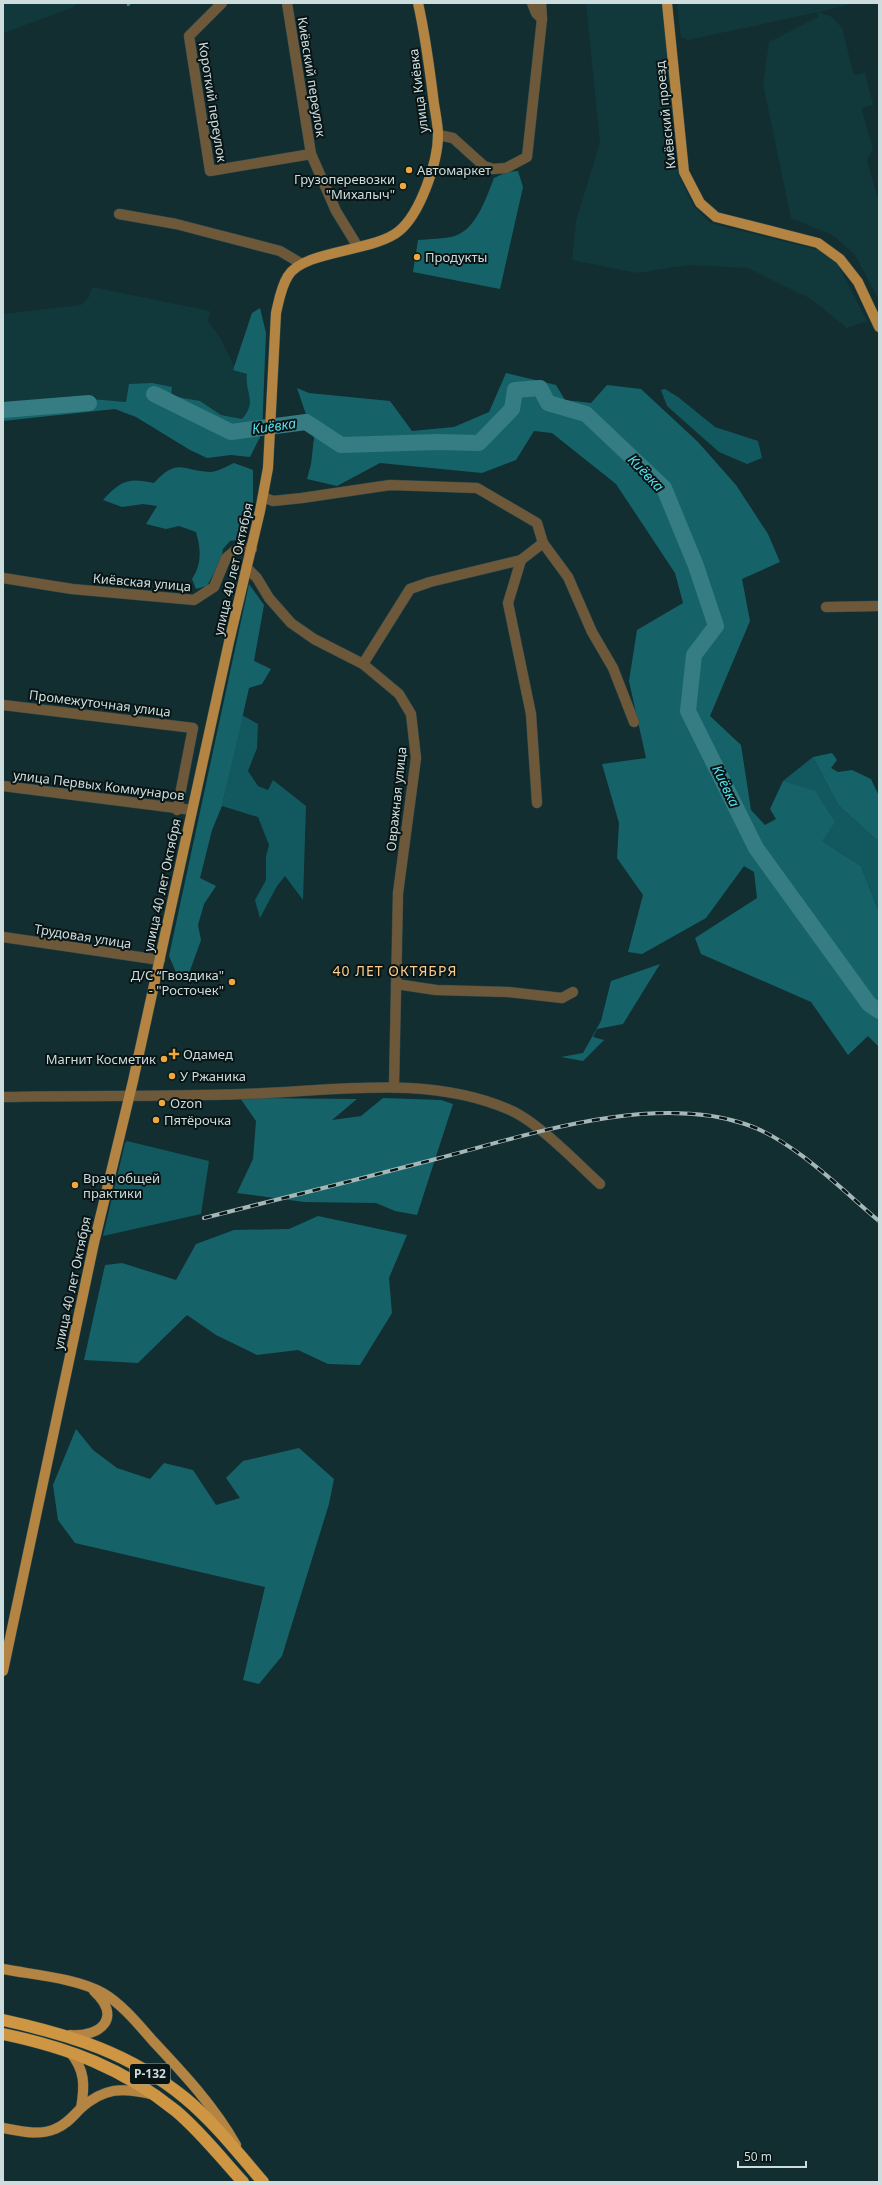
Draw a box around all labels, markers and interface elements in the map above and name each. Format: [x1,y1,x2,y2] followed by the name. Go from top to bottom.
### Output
[294,16,330,138] street label: Киёвский переулок
[195,41,231,164] street label: Короткий переулок
[404,48,432,134] street label: улица Киёвка
[650,60,680,170] street label: Киёвский проезд
[417,161,491,179] place label: Автомаркет
[404,165,414,175] marker: Автомаркет
[294,170,395,203] place label: Грузоперевозки "Михалыч"
[398,181,408,191] marker: Грузоперевозки "Михалыч"
[425,248,487,266] place label: Продукты
[412,252,422,262] marker: Продукты
[251,413,297,438] water label: Киёвка
[624,450,669,495] water label: Киёвка
[209,501,257,637] street label: улица 40 лет Октября
[92,569,192,595] street label: Киёвская улица
[28,685,172,721] street label: Промежуточная улица
[382,746,410,852] street label: Овражная улица
[708,762,745,810] water label: Киёвка
[12,766,186,804] street label: улица Первых Коммунаров
[139,817,185,953] street label: улица 40 лет Октября
[33,919,133,953] street label: Трудовая улица
[333,961,457,980] district label: 40 ЛЕТ ОКТЯБРЯ
[131,966,224,999] place label: Д/С “Гвоздика" - "Росточек"
[227,977,237,987] marker: Д/С “Гвоздика" - "Росточек"
[183,1045,233,1063] place label: Одамед
[168,1048,180,1060] marker: Одамед
[46,1050,156,1068] place label: Магнит Косметик
[159,1054,169,1064] marker: Магнит Косметик
[180,1067,246,1085] place label: У Ржаника
[167,1071,177,1081] marker: У Ржаника
[170,1094,202,1112] place label: Ozon
[157,1098,167,1108] marker: Ozon
[164,1111,231,1129] place label: Пятёрочка
[151,1115,161,1125] marker: Пятёрочка
[83,1169,160,1202] place label: Врач общей практики
[70,1180,80,1190] marker: Врач общей практики
[49,1215,95,1351] street label: улица 40 лет Октября
[130,2064,170,2084] road number: Р-132
[738,2143,806,2169] scale bar
[744,2148,772,2165] text: 50 m

